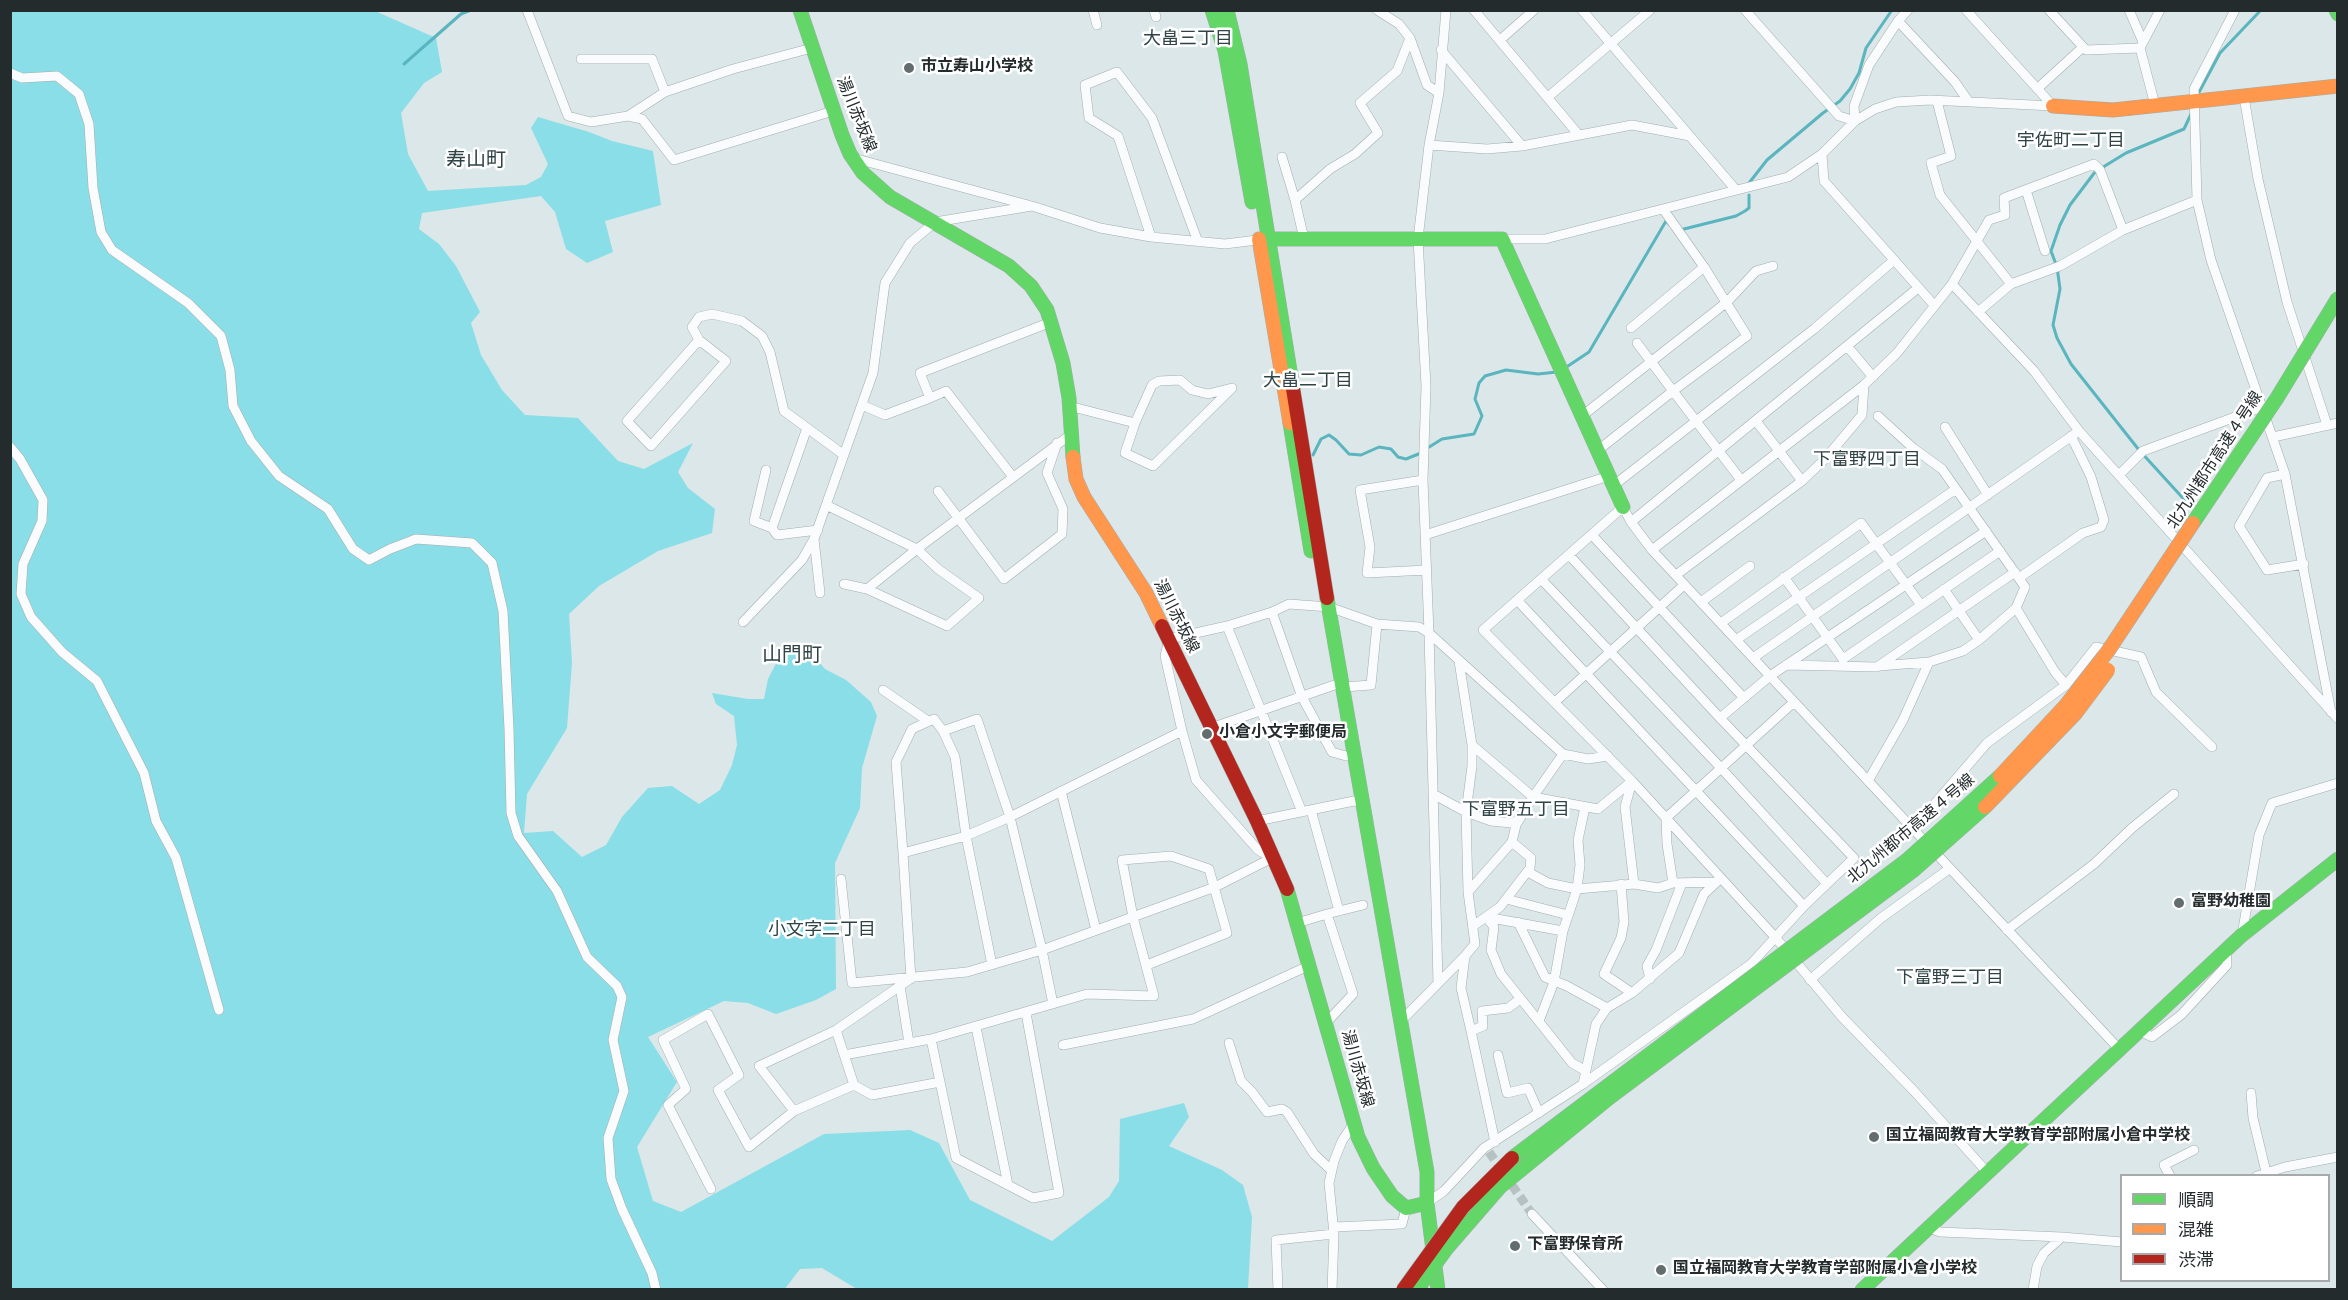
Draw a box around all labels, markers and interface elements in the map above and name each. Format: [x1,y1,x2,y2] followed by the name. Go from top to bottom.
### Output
[1143,29,1233,51] district label: 大畠三丁目
[921,58,1033,78] place label: 市立寿山小学校
[902,61,916,75] marker: 市立寿山小学校
[831,74,879,156] street label: 湯川赤坂線
[2017,131,2125,153] district label: 宇佐町二丁目
[446,150,506,174] district label: 寿山町
[1263,371,1353,393] district label: 大畠二丁目
[2164,389,2268,533] street label: 北九州都市高速４号線
[1813,450,1921,472] district label: 下富野四丁目
[1148,577,1202,657] street label: 湯川赤坂線
[762,645,822,669] district label: 山門町
[1219,724,1347,744] place label: 小倉小文字郵便局
[1200,727,1214,741] marker: 小倉小文字郵便局
[1845,771,1979,889] street label: 北九州都市高速４号線
[1462,800,1570,822] district label: 下富野五丁目
[2191,893,2271,913] place label: 富野幼稚園
[2172,896,2186,910] marker: 富野幼稚園
[768,920,876,942] district label: 小文字二丁目
[1896,968,2004,990] district label: 下富野三丁目
[1336,1028,1376,1110] street label: 湯川赤坂線
[1886,1127,2190,1147] place label: 国立福岡教育大学教育学部附属小倉中学校
[1867,1130,1881,1144] marker: 国立福岡教育大学教育学部附属小倉中学校
[2120,1174,2330,1282] legend
[2178,1190,2214,1213] text: 順調
[2178,1220,2214,1243] text: 混雑
[1527,1236,1623,1256] place label: 下富野保育所
[1508,1239,1522,1253] marker: 下富野保育所
[2178,1250,2214,1273] text: 渋滞
[1673,1260,1977,1280] place label: 国立福岡教育大学教育学部附属小倉小学校
[1654,1263,1668,1277] marker: 国立福岡教育大学教育学部附属小倉小学校

